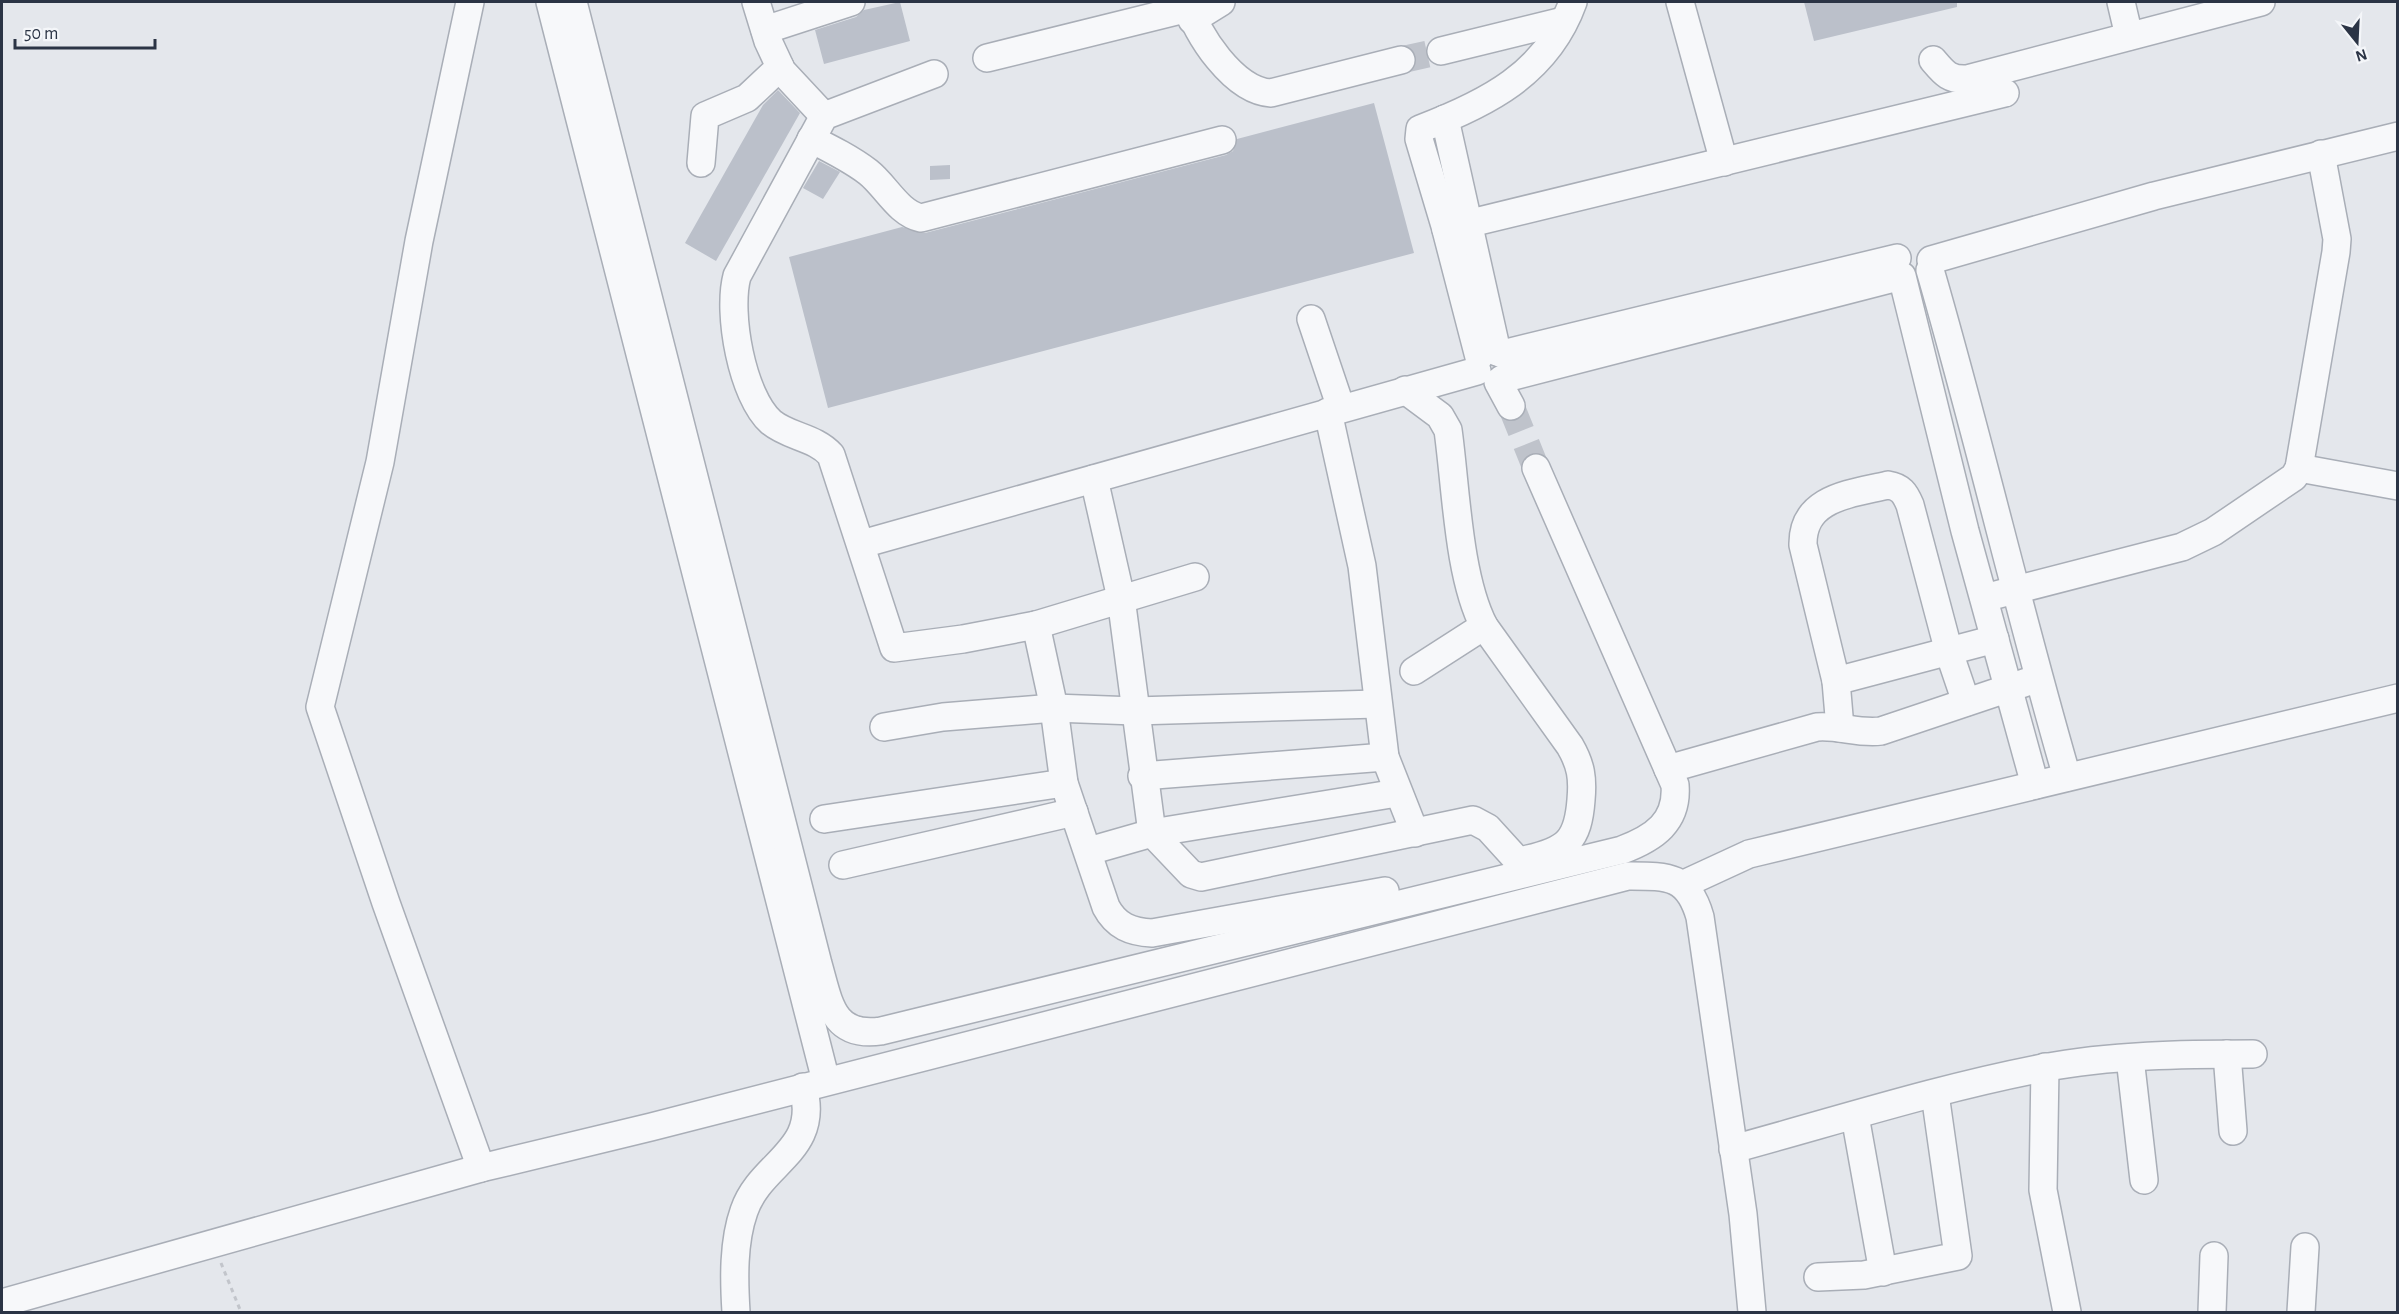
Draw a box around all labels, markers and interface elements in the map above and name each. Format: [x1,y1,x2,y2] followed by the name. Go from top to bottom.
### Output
[15,12,154,50] scale bar
[2327,12,2387,72] north arrow
[24,25,58,43] text: 50 m
[2354,46,2369,65] text: N

